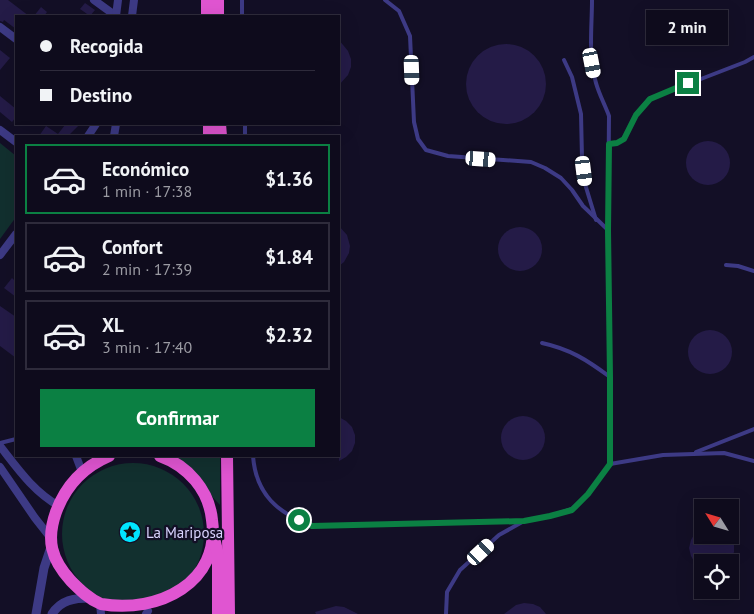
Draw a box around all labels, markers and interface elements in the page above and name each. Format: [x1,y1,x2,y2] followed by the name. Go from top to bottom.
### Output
[647,11,729,46] callout: 2 min
[667,17,707,37] text: 2 min
[70,34,143,58] text: Recogida
[581,47,602,79] car
[403,55,420,85] car
[677,72,699,94] route end
[70,83,132,107] text: Destino
[465,150,496,168] car
[574,155,593,187] car
[42,157,87,202] icon: car
[102,157,189,181] text: Económico
[265,167,313,191] text: $1.36
[102,181,192,201] text: 1 min · 17:38
[42,235,87,280] icon: car
[102,235,163,259] text: Confort
[265,245,313,269] text: $1.84
[102,259,192,279] text: 2 min · 17:39
[42,313,87,358] icon: car
[102,313,124,337] text: XL
[265,323,313,347] text: $2.32
[102,337,192,357] text: 3 min · 17:40
[40,389,315,447] button: Confirmar
[694,499,739,544] north arrow
[694,499,739,599] map controls
[288,509,310,531] route start
[118,520,142,544] place icon: La Mariposa
[146,523,223,542] place label: La Mariposa
[464,536,497,568] car
[694,554,739,599] button: locate

